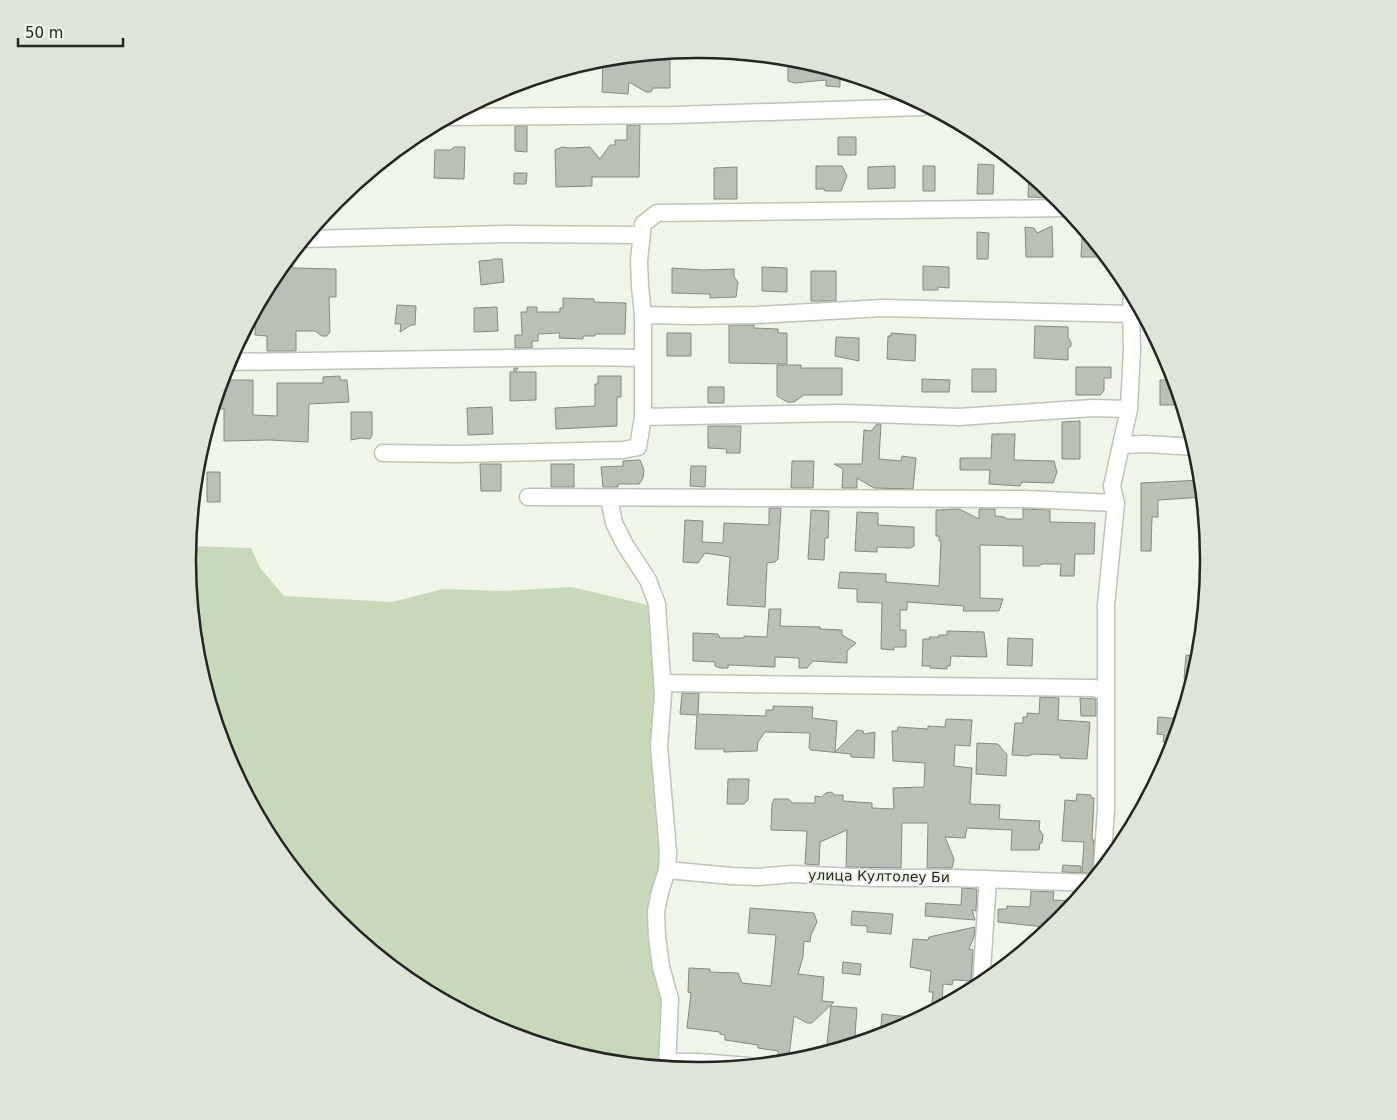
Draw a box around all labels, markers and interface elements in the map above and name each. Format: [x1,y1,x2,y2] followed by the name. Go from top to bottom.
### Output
[18,15,122,47] scale bar
[25,24,63,42] text: 50 m
[808,867,950,885] street label: улица Култолеу Би

